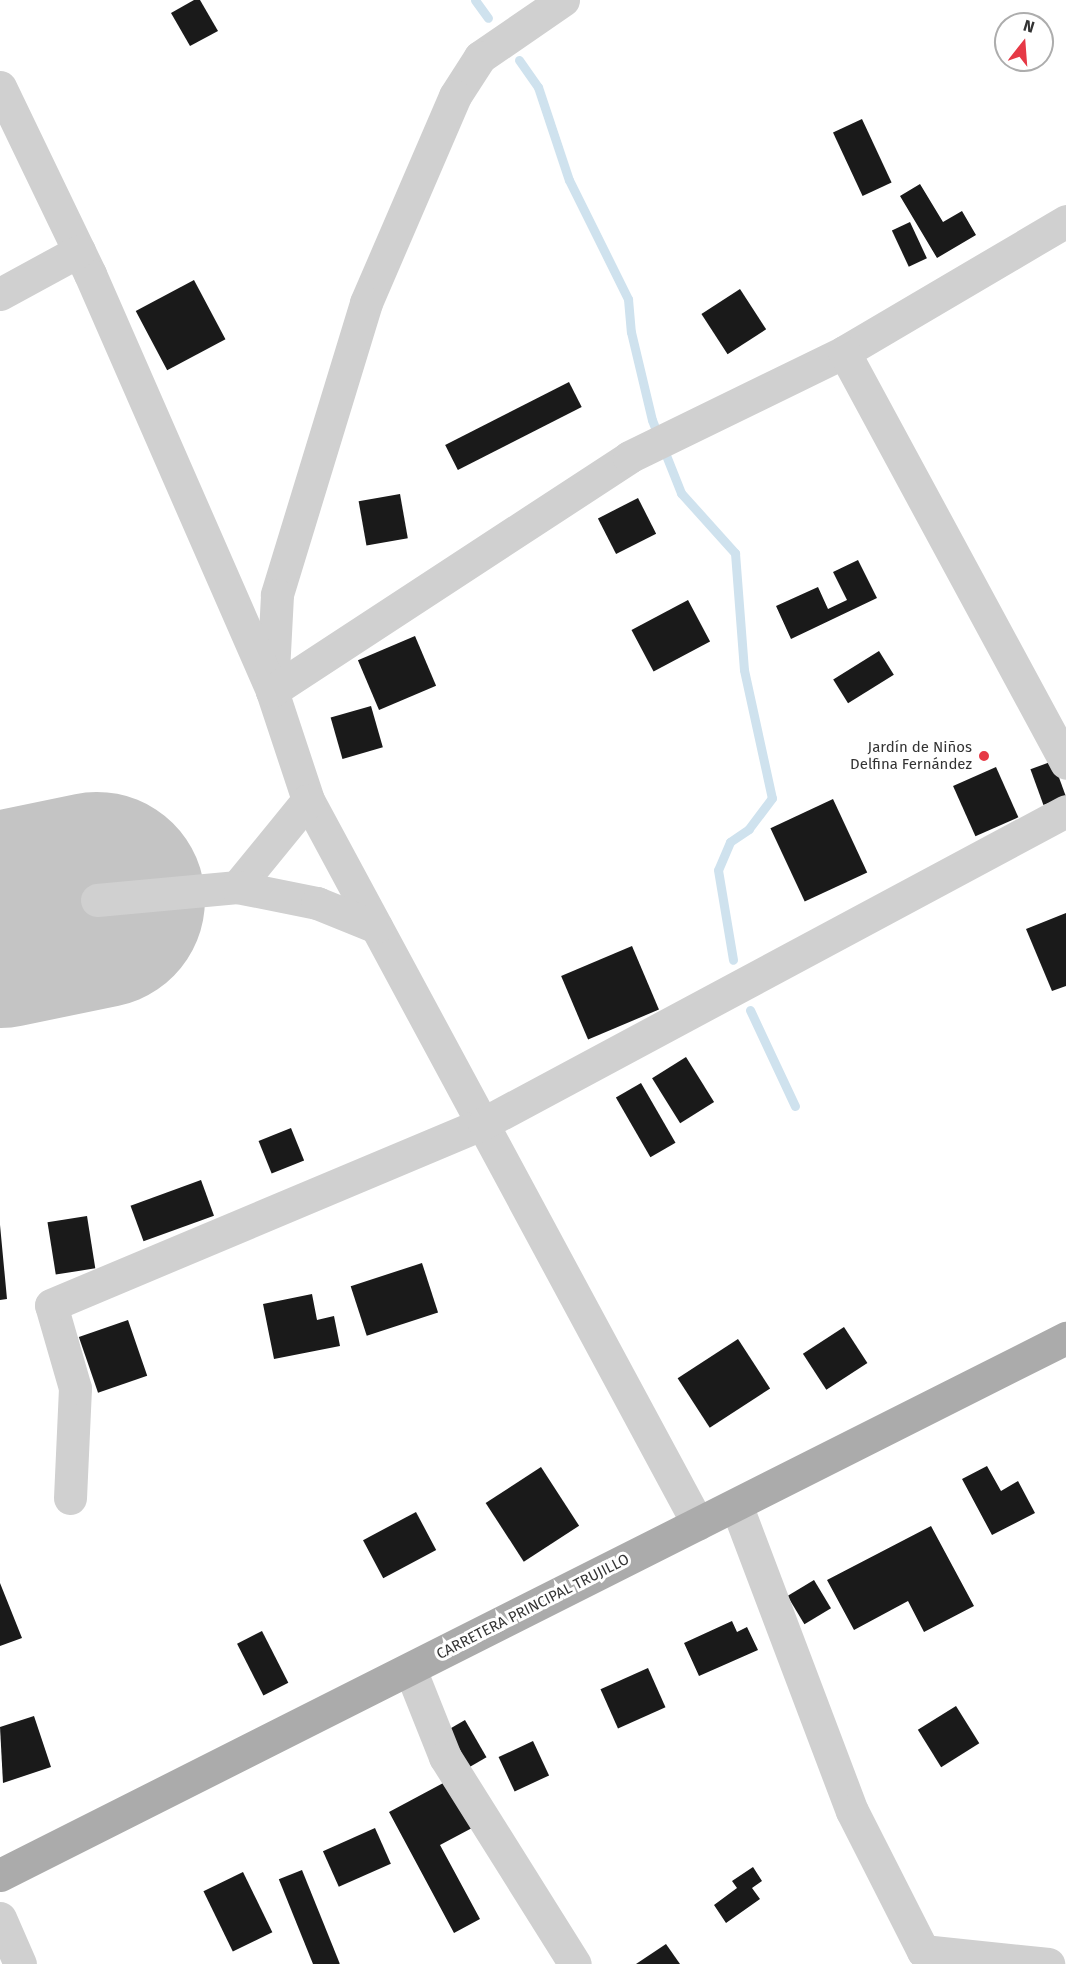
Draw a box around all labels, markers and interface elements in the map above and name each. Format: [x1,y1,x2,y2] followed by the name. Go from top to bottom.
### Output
[994,12,1054,72] north arrow
[1021,16,1037,37] text: N
[850,738,972,773] place label: Jardín de Niños Delfina Fernández
[977,749,991,763] marker: Jardín de Niños Delfina Fernández
[434,1550,632,1664] street label: CARRETERA PRINCIPAL TRUJILLO

